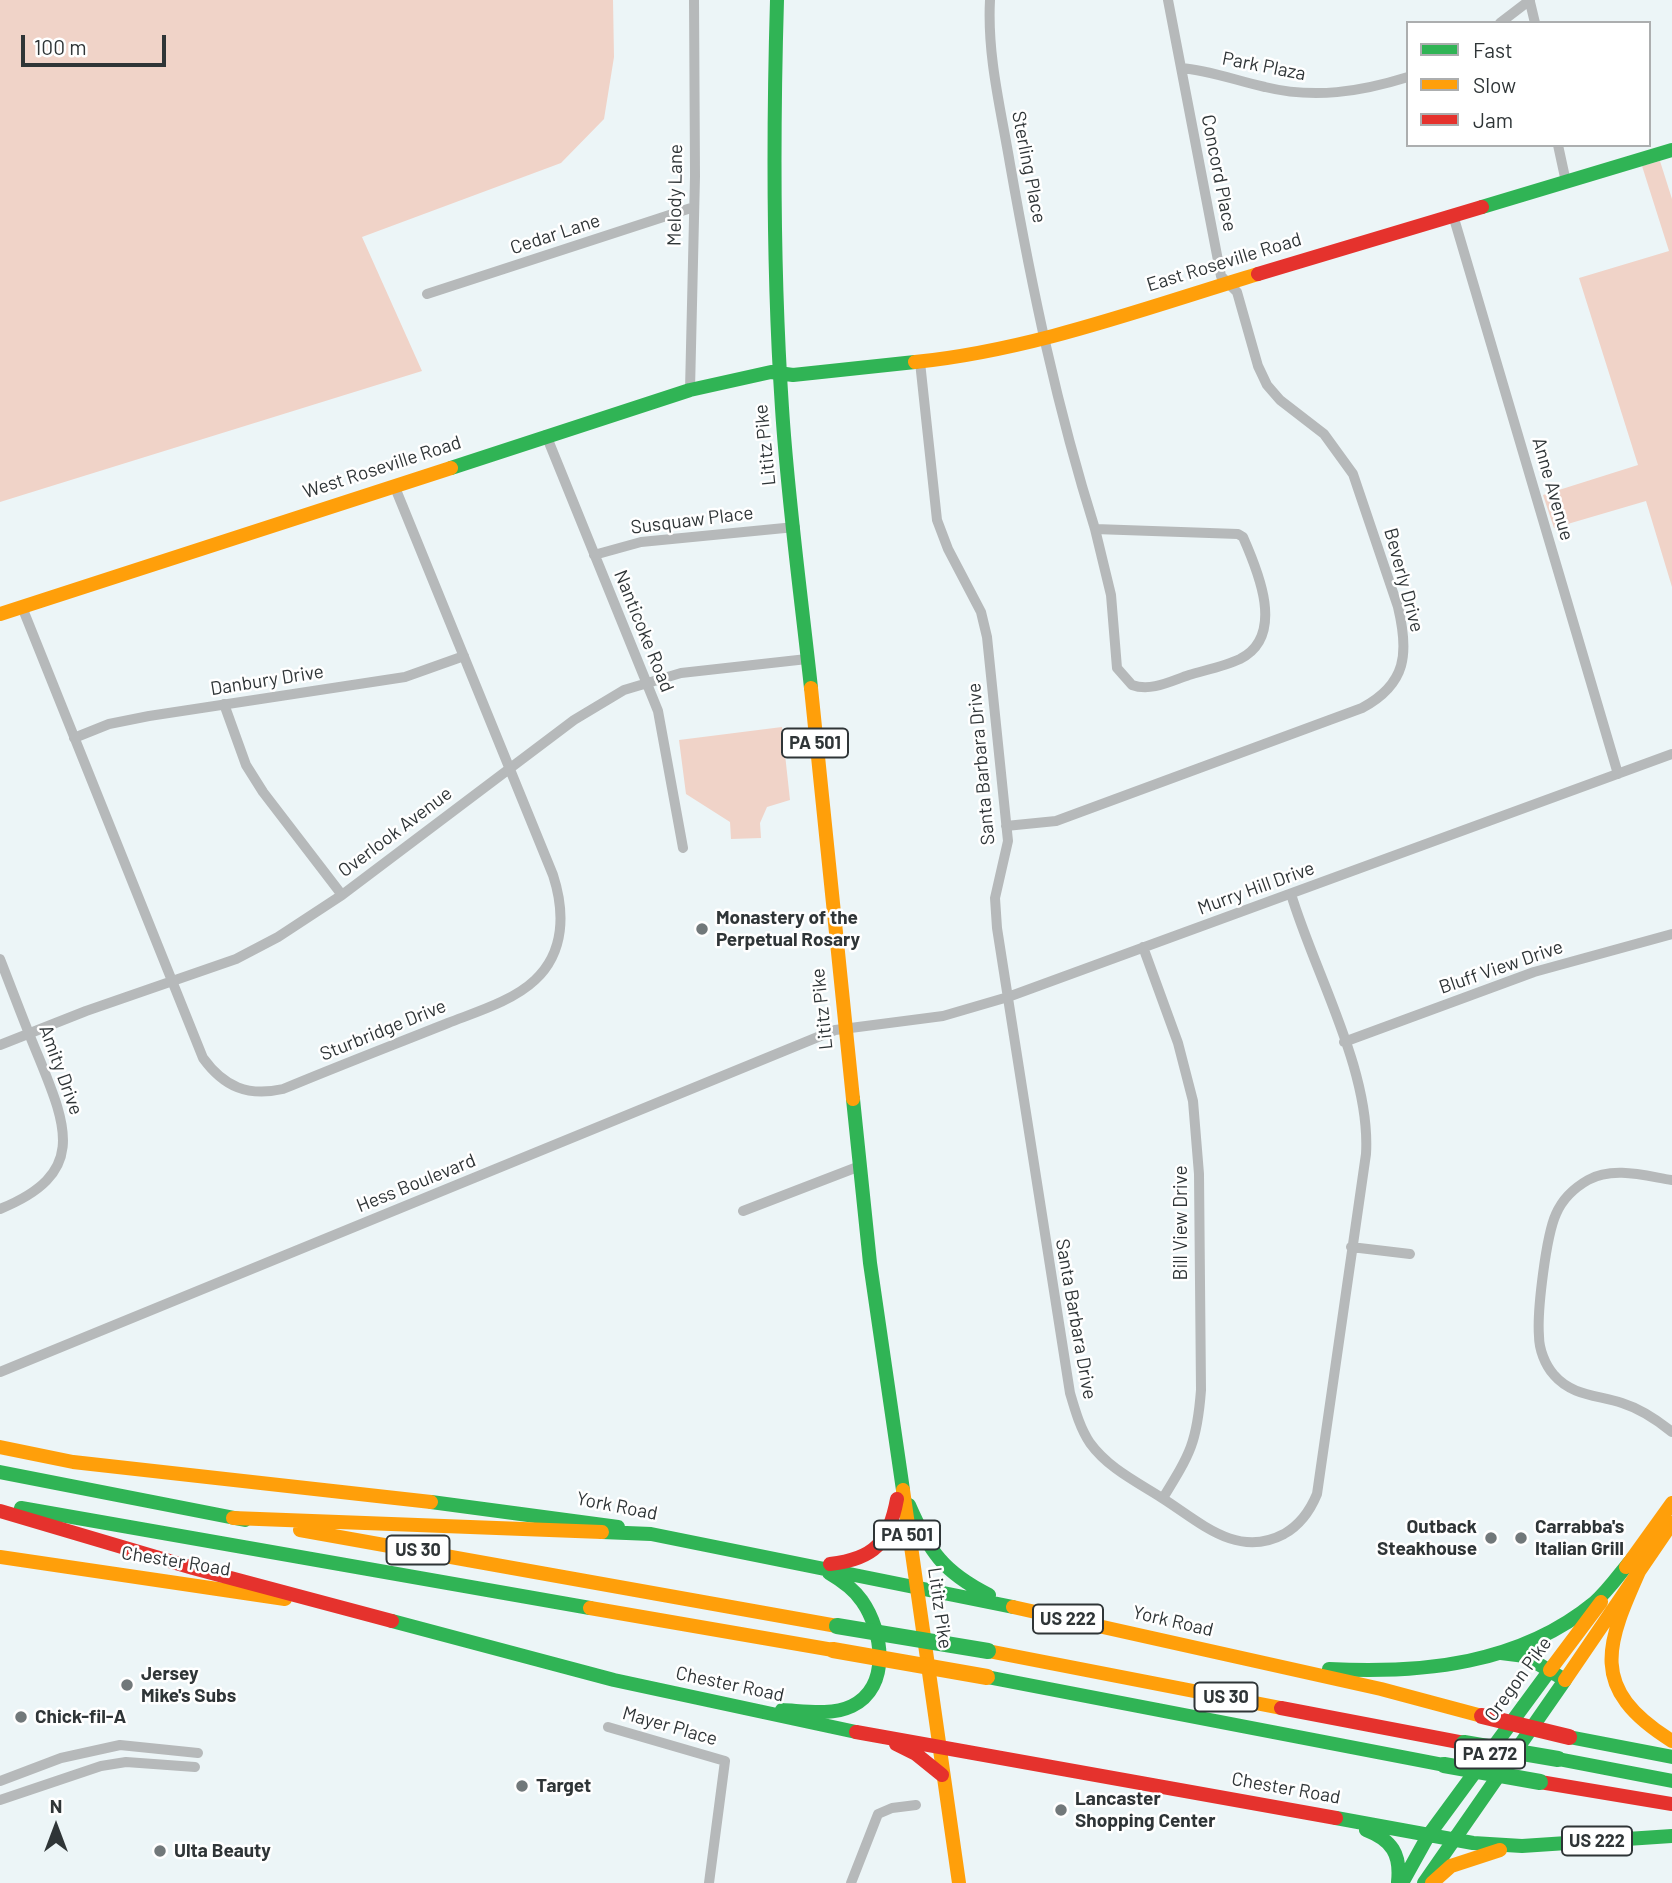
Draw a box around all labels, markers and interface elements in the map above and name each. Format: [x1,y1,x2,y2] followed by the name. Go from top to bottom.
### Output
[24,21,170,65] scale bar
[1406,21,1651,147] legend
[34,34,87,59] text: 100 m
[1473,37,1513,62] text: Fast
[1220,47,1308,85] street label: Park Plaza
[1473,72,1516,97] text: Slow
[1473,107,1513,132] text: Jam
[1007,109,1051,225] street label: Sterling Place
[1197,113,1241,233] street label: Concord Place
[663,144,687,246] street label: Melody Lane
[507,209,603,259] street label: Cedar Lane
[1144,228,1304,296] street label: East Roseville Road
[749,403,781,487] street label: Lititz Pike
[300,431,464,503] street label: West Roseville Road
[1527,435,1579,543] street label: Anne Avenue
[629,501,755,539] street label: Susquaw Place
[1379,525,1429,635] street label: Beverly Drive
[609,567,679,695] street label: Nanticoke Road
[209,660,325,700] street label: Danbury Drive
[963,682,999,846] street label: Santa Barbara Drive
[782,728,848,758] road number: PA 501
[334,782,456,882] street label: Overlook Avenue
[1194,856,1318,920] street label: Murry Hill Drive
[716,907,860,951] place label: Monastery of the Perpetual Rosary
[694,921,710,937] marker: Monastery of the Perpetual Rosary
[1436,935,1566,999] street label: Bluff View Drive
[806,967,838,1051] street label: Lititz Pike
[317,994,449,1066] street label: Sturbridge Drive
[34,1022,88,1118] street label: Amity Drive
[353,1149,479,1217] street label: Hess Boulevard
[1170,1165,1192,1281] street label: Bill View Drive
[1051,1237,1101,1401] street label: Santa Barbara Drive
[574,1487,660,1525] street label: York Road
[1377,1516,1477,1560] place label: Outback Steakhouse
[1535,1516,1624,1560] place label: Carrabba's Italian Grill
[874,1520,940,1550] road number: PA 501
[1483,1530,1499,1546] marker: Outback Steakhouse
[1513,1530,1529,1546] marker: Carrabba's Italian Grill
[386,1535,450,1564] road number: US 30
[120,1541,232,1581] street label: Chester Road
[923,1566,957,1650] street label: Lititz Pike
[1130,1601,1216,1641] street label: York Road
[1033,1604,1103,1634] road number: US 222
[1480,1632,1556,1726] street label: Oregon Pike
[674,1661,786,1707] street label: Chester Road
[141,1663,236,1707] place label: Jersey Mike's Subs
[119,1677,135,1693] marker: Jersey Mike's Subs
[1194,1682,1258,1712] road number: US 30
[620,1702,720,1750] street label: Mayer Place
[35,1706,126,1728] place label: Chick-fil-A
[13,1709,29,1725] marker: Chick-fil-A
[1455,1740,1525,1769] road number: PA 272
[1230,1767,1342,1809] street label: Chester Road
[536,1775,591,1797] place label: Target
[514,1778,530,1794] marker: Target
[1075,1788,1215,1832] place label: Lancaster Shopping Center
[21,1792,91,1862] north arrow
[50,1794,62,1817] text: N
[1053,1802,1069,1818] marker: Lancaster Shopping Center
[1562,1826,1632,1856] road number: US 222
[174,1840,271,1862] place label: Ulta Beauty
[152,1843,168,1859] marker: Ulta Beauty

